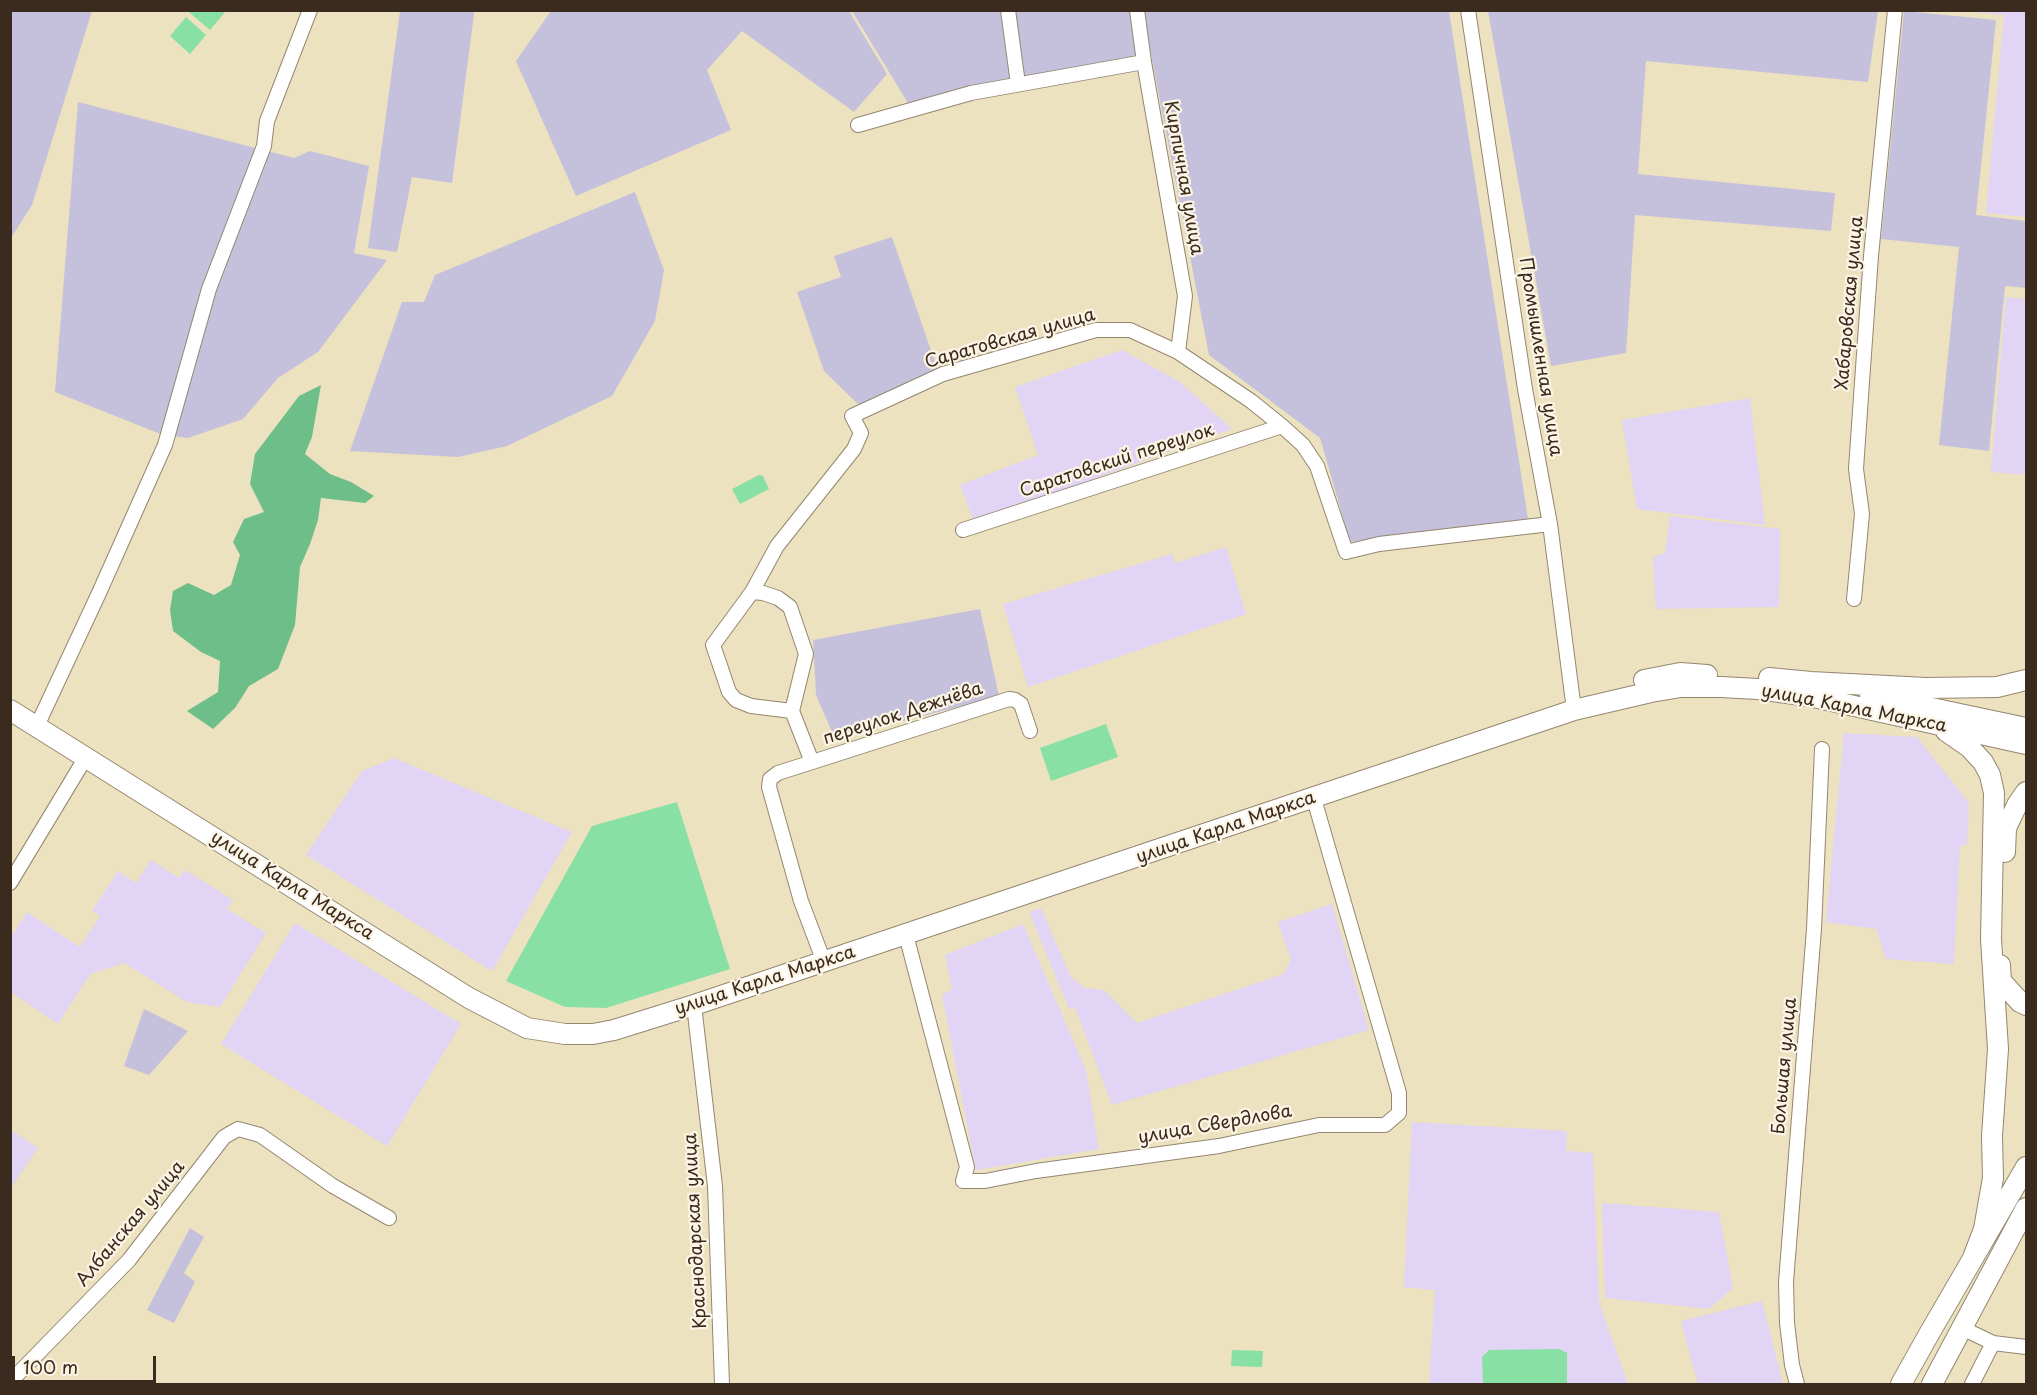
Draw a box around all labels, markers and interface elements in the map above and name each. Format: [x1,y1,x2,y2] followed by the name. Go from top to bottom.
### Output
[1159,99,1207,257] street label: Кирпичная улица
[1832,215,1868,391] street label: Хабаровская улица
[1514,256,1566,458] street label: Промышленная улица
[922,304,1098,374] street label: Саратовская улица
[1017,419,1217,503] street label: Саратовский переулок
[820,678,986,750] street label: переулок Дежнёва
[1759,680,1949,738] street label: улица Карла Маркса
[1133,787,1319,869] street label: улица Карла Маркса
[206,827,378,945] street label: улица Карла Маркса
[672,942,858,1020] street label: улица Карла Маркса
[1768,997,1802,1135] street label: Большая улица
[1137,1101,1293,1149] street label: улица Свердлова
[680,1133,712,1329] street label: Краснодарская улица
[72,1157,190,1291] street label: Албанская улица
[15,1344,159,1382] scale bar
[23,1353,78,1380] text: 100 m

